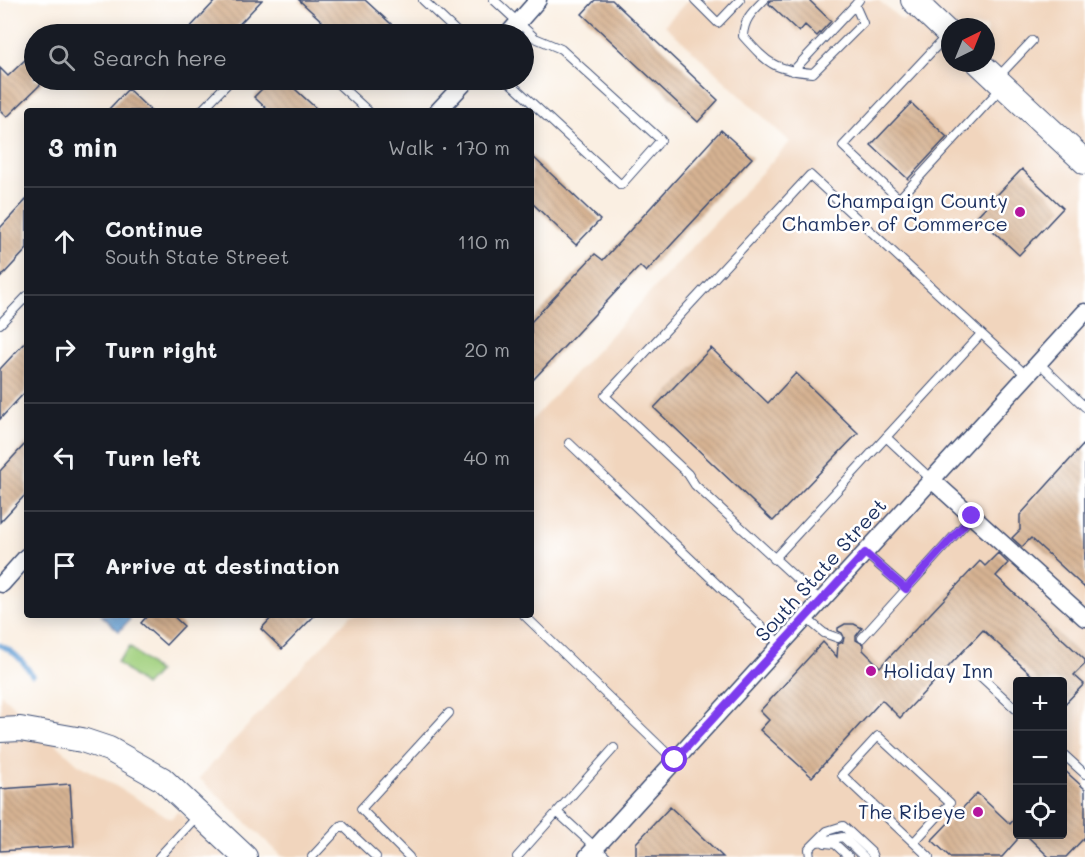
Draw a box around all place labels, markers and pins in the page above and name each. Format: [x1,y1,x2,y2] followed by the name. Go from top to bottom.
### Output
[782,187,1008,236] place label: Champaign County Chamber of Commerce
[1013,205,1027,219] marker: Champaign County Chamber of Commerce
[883,657,993,683] place label: Holiday Inn
[864,664,878,678] marker: Holiday Inn
[858,798,966,824] place label: The Ribeye
[971,805,985,819] marker: The Ribeye

